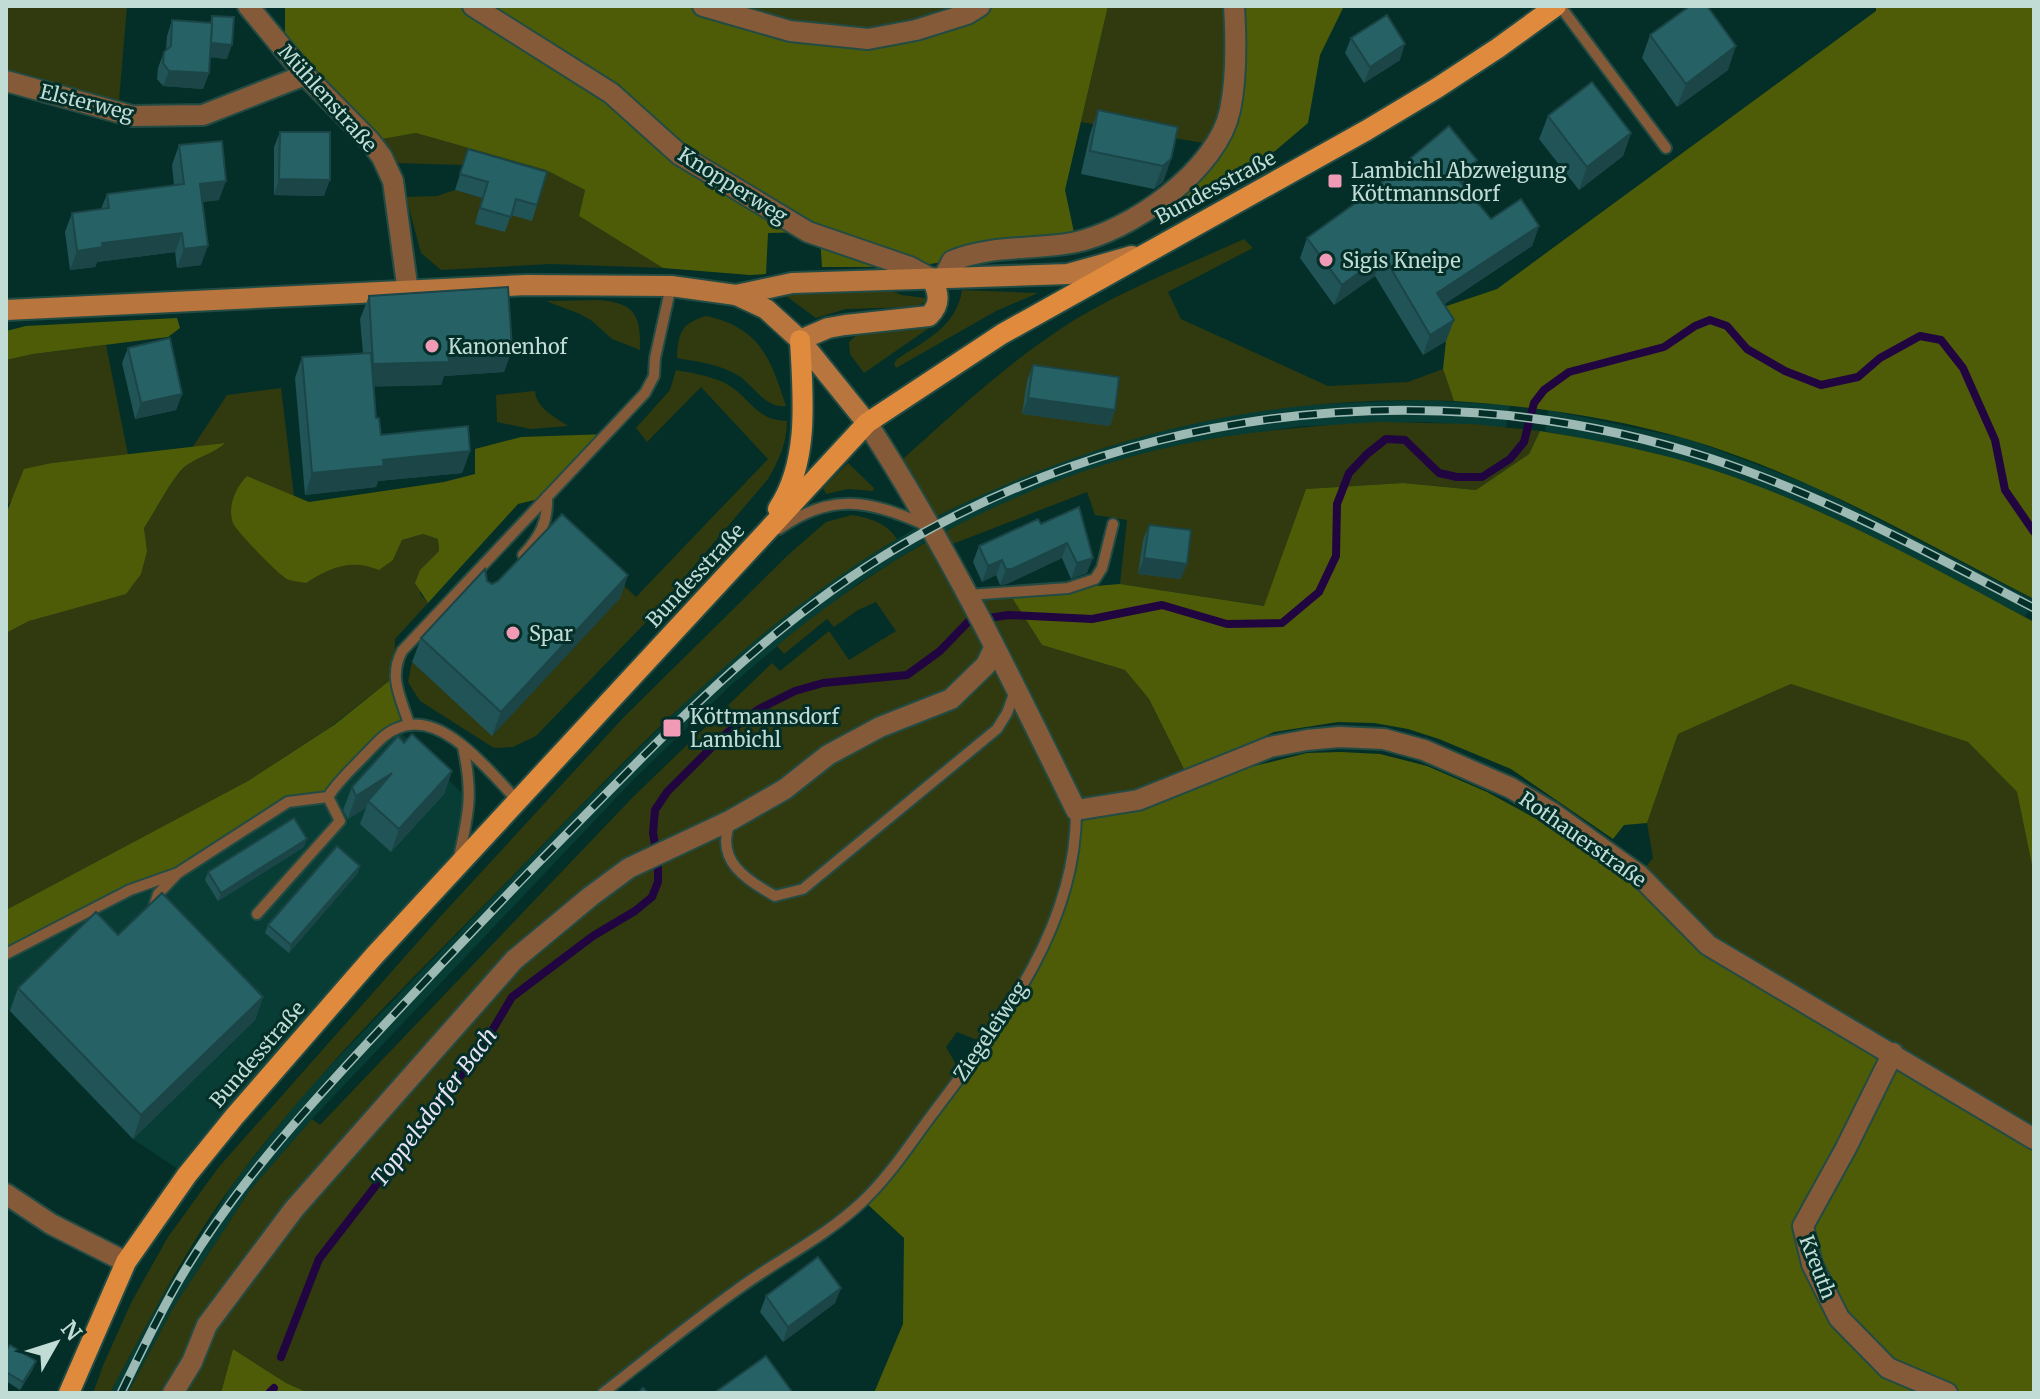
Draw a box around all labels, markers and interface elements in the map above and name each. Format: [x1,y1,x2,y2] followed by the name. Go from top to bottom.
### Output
[273,39,383,157] street label: Mühlenstraße
[38,78,136,126] street label: Elsterweg
[674,142,792,228] street label: Knopperweg
[1151,145,1279,229] street label: Bundesstraße
[1351,158,1567,206] place label: Lambichl Abzweigung Köttmannsdorf
[1326,172,1344,190] marker: Lambichl Abzweigung Köttmannsdorf
[1342,248,1461,273] place label: Sigis Kneipe
[1317,251,1335,269] marker: Sigis Kneipe
[448,334,569,359] place label: Kanonenhof
[423,337,441,355] marker: Kanonenhof
[641,518,749,632] street label: Bundesstraße
[529,621,573,646] place label: Spar
[504,624,522,642] marker: Spar
[690,704,840,752] place label: Köttmannsdorf Lambichl
[661,717,683,739] marker: Köttmannsdorf Lambichl
[1515,786,1651,892] street label: Rothauerstraße
[948,977,1032,1085] street label: Ziegeleiweg
[204,996,310,1112] street label: Bundesstraße
[365,1022,503,1192] water label: Toppelsdorfer Bach
[1794,1231,1842,1303] street label: Kreuth
[16,1303,96,1383] north arrow
[55,1315,88,1346] text: N

